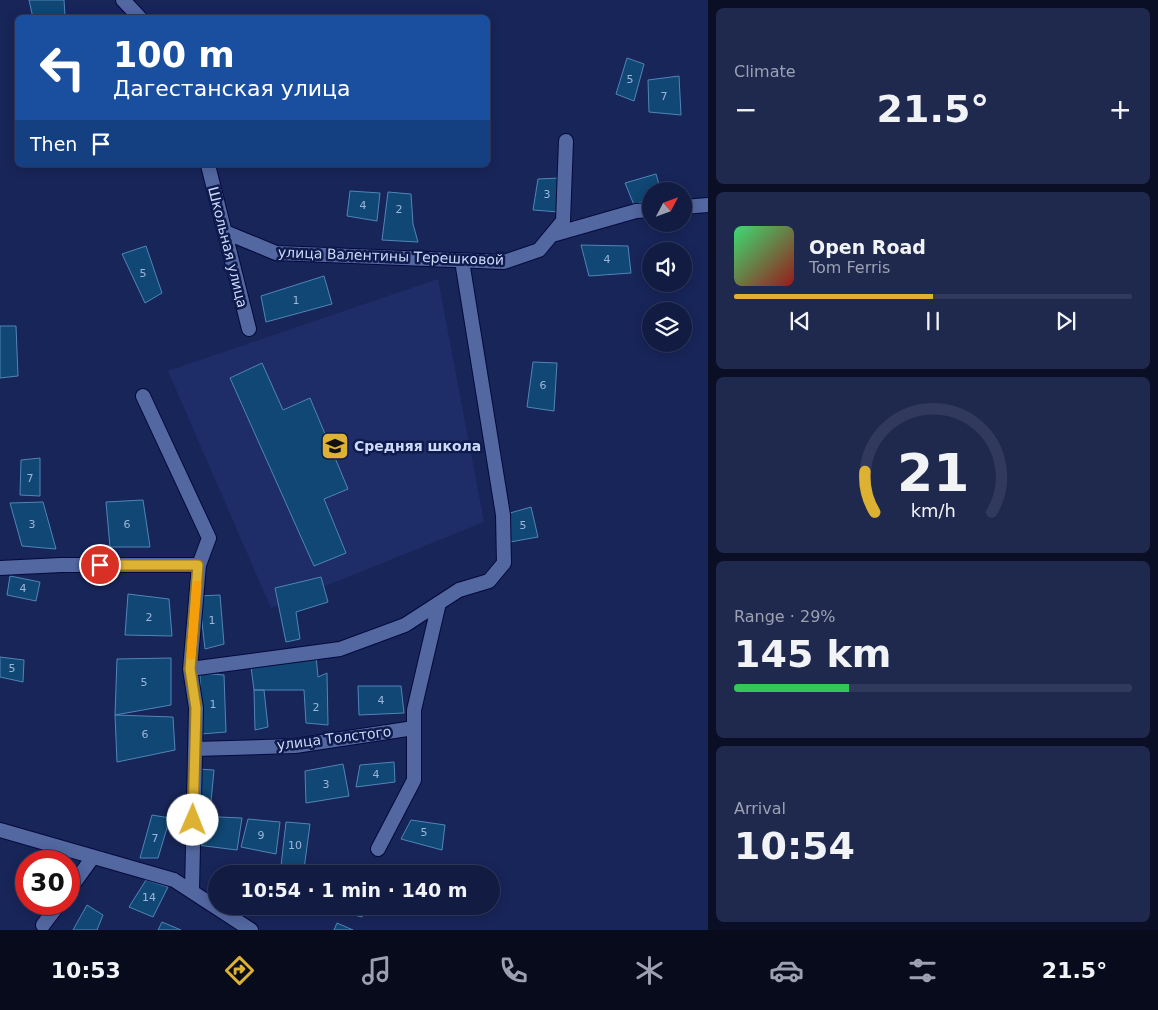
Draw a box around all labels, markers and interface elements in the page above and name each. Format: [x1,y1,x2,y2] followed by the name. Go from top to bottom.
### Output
[30,35,95,100] icon: left
[113,35,235,75] text: 100 m
[734,62,796,81] text: Climate
[627,73,634,86] house number: 5
[113,76,350,101] text: Дагестанская улица
[877,87,989,131] text: 21.5°
[661,90,668,103] house number: 7
[734,93,757,126] text: −
[1109,93,1132,126] text: +
[87,130,115,158] icon: arrive
[30,133,77,155] text: Then
[642,182,692,232] north arrow
[642,182,692,352] map controls
[205,185,251,309] street label: Школьная улица
[544,188,551,201] house number: 3
[360,199,367,212] house number: 4
[396,203,403,216] house number: 2
[809,236,926,258] text: Open Road
[642,242,692,292] button: sound
[278,244,504,268] street label: улица Валентины Терешковой
[604,253,611,266] house number: 4
[809,258,890,277] text: Tom Ferris
[140,267,147,280] house number: 5
[293,294,300,307] house number: 1
[642,302,692,352] button: layers
[786,307,814,335] icon: previous
[919,307,947,335] icon: pause
[1052,307,1080,335] icon: next
[540,379,547,392] house number: 6
[320,431,350,461] school or university icon: Средняя школа
[354,438,481,454] place label: Средняя школа
[897,443,969,503] text: 21
[27,472,34,485] house number: 7
[910,500,956,521] text: km/h
[29,518,36,531] house number: 3
[124,518,131,531] house number: 6
[520,519,527,532] house number: 5
[79,544,121,586] pin
[86,551,114,579] icon: arrive
[20,582,27,595] house number: 4
[734,607,836,626] text: Range · 29%
[146,611,153,624] house number: 2
[209,614,216,627] house number: 1
[734,632,891,676] text: 145 km
[9,662,16,675] house number: 5
[141,676,148,689] house number: 5
[378,694,385,707] house number: 4
[210,698,217,711] house number: 1
[313,701,320,714] house number: 2
[276,723,392,753] street label: улица Толстого
[142,728,149,741] house number: 6
[373,768,380,781] house number: 4
[323,778,330,791] house number: 3
[166,793,218,845] position arrow
[734,799,786,818] text: Arrival
[734,824,855,868] text: 10:54
[421,826,428,839] house number: 5
[258,829,265,842] house number: 9
[152,832,159,845] house number: 7
[288,839,302,852] house number: 10
[15,850,80,915] speed limit sign: 30
[240,879,468,901] text: 10:54 · 1 min · 140 m
[142,891,156,904] house number: 14
[222,953,257,988] icon: directions
[359,953,394,988] icon: music
[496,953,531,988] icon: phone
[632,953,667,988] icon: climate
[769,953,804,988] icon: car
[905,953,940,988] icon: filters
[51,958,121,983] text: 10:53
[1042,958,1107,983] text: 21.5°

